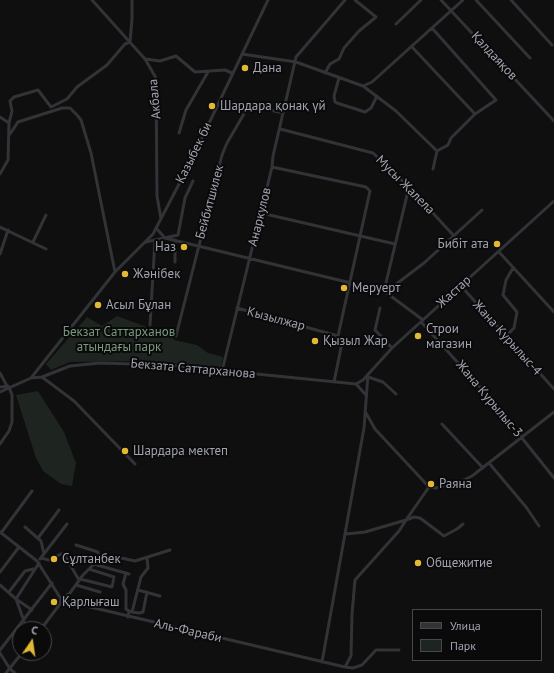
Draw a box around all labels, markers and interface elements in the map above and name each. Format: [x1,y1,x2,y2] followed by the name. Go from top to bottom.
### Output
[468,29,520,83] street label: Қалдаяқов
[253,60,282,76] place label: Дана
[240,63,250,73] marker: Дана
[145,78,165,120] street label: Акбала
[220,98,326,114] place label: Шардара қонақ үй
[207,101,217,111] marker: Шардара қонақ үй
[173,120,215,186] street label: Казыбек би
[372,152,438,218] street label: Мусы Жалела
[193,163,227,241] street label: Бейбитшилек
[245,186,275,248] street label: Анаркулов
[438,236,489,252] place label: Бибіт ата
[155,239,176,255] place label: Наз
[492,239,502,249] marker: Бибіт ата
[179,242,189,252] marker: Наз
[133,266,180,282] place label: Жәнібек
[120,269,130,279] marker: Жәнібек
[433,272,475,312] street label: Жастар
[352,280,400,296] place label: Меруерт
[339,283,349,293] marker: Меруерт
[106,297,171,313] place label: Асыл Бұлан
[469,297,545,379] street label: Жана Курылыс-4
[93,300,103,310] marker: Асыл Бұлан
[245,304,307,334] street label: Кызылжар
[426,321,472,352] place label: Строи магазин
[63,324,175,355] park label: Бекзат Саттарханов атындағы парк
[413,331,423,341] marker: Строи магазин
[323,333,388,349] place label: Қызыл Жар
[310,336,320,346] marker: Қызыл Жар
[130,356,256,382] street label: Бекзата Саттарханова
[452,357,526,441] street label: Жана Курылыс-3
[133,443,228,459] place label: Шардара мектеп
[120,446,130,456] marker: Шардара мектеп
[439,476,472,492] place label: Раяна
[426,479,436,489] marker: Раяна
[62,551,121,567] place label: Сұлтанбек
[49,554,59,564] marker: Сұлтанбек
[426,555,493,571] place label: Общежитие
[413,558,423,568] marker: Общежитие
[62,594,120,610] place label: Қарлығаш
[49,597,59,607] marker: Қарлығаш
[412,609,542,661] legend
[153,616,223,646] street label: Аль-Фараби
[450,618,481,633] text: Улица
[12,621,52,661] north arrow
[30,623,39,638] text: С
[450,638,476,653] text: Парк

